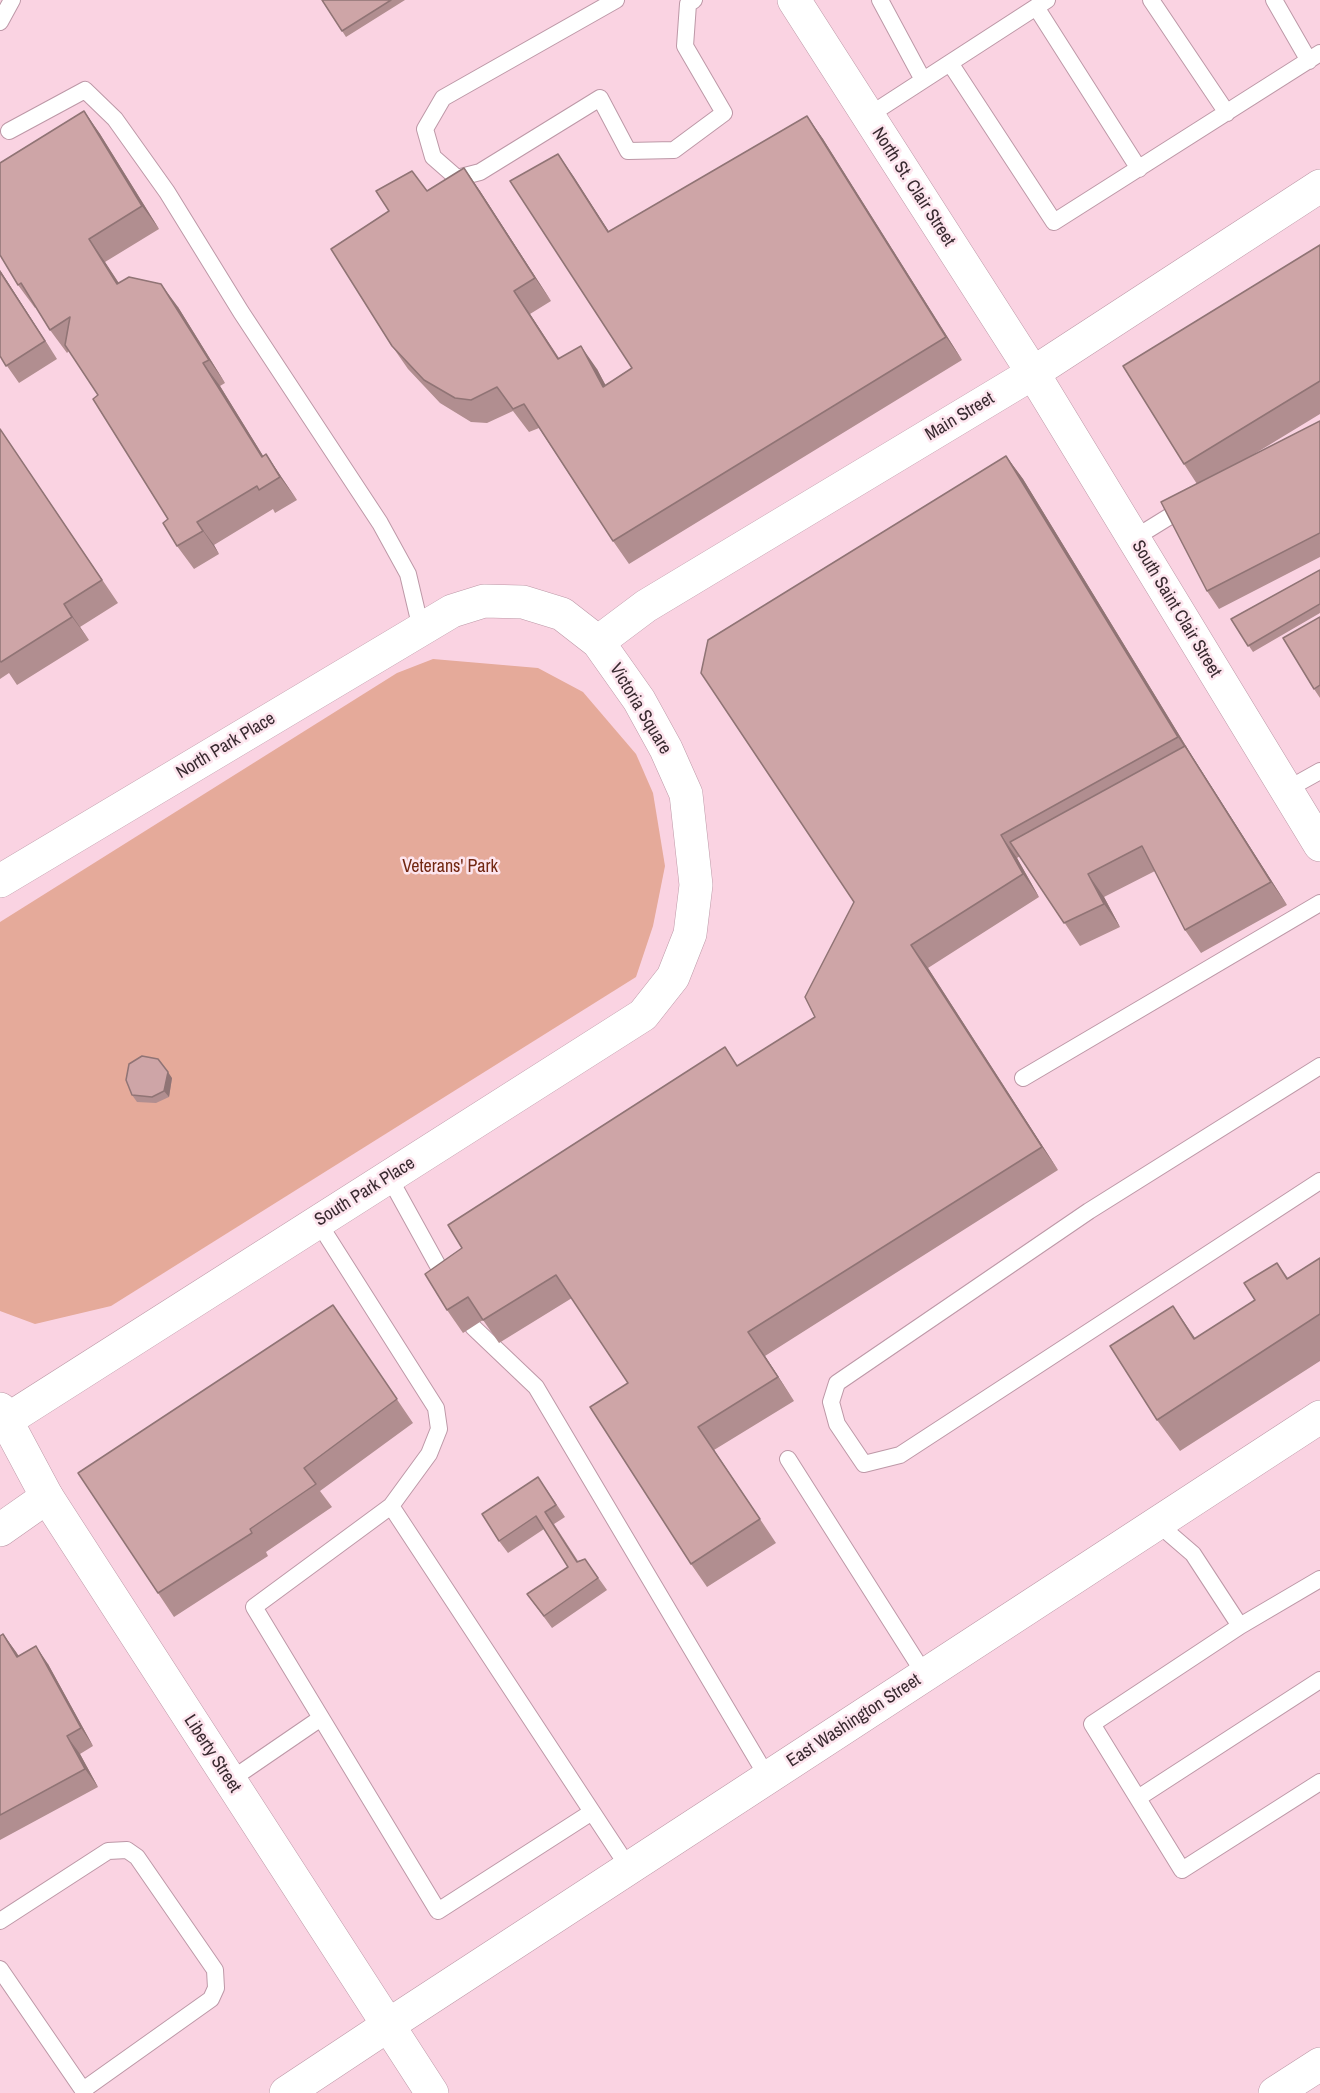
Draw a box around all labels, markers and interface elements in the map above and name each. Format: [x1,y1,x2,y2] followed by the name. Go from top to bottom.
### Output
[867,124,959,250] street label: North St. Clair Street
[922,388,998,446] street label: Main Street
[1127,537,1225,681] street label: South Saint Clair Street
[604,660,676,758] street label: Victoria Square
[173,708,279,784] street label: North Park Place
[402,856,498,878] park label: Veterans' Park
[311,1153,419,1231] street label: South Park Place
[783,1670,925,1772] street label: East Washington Street
[179,1711,245,1797] street label: Liberty Street

